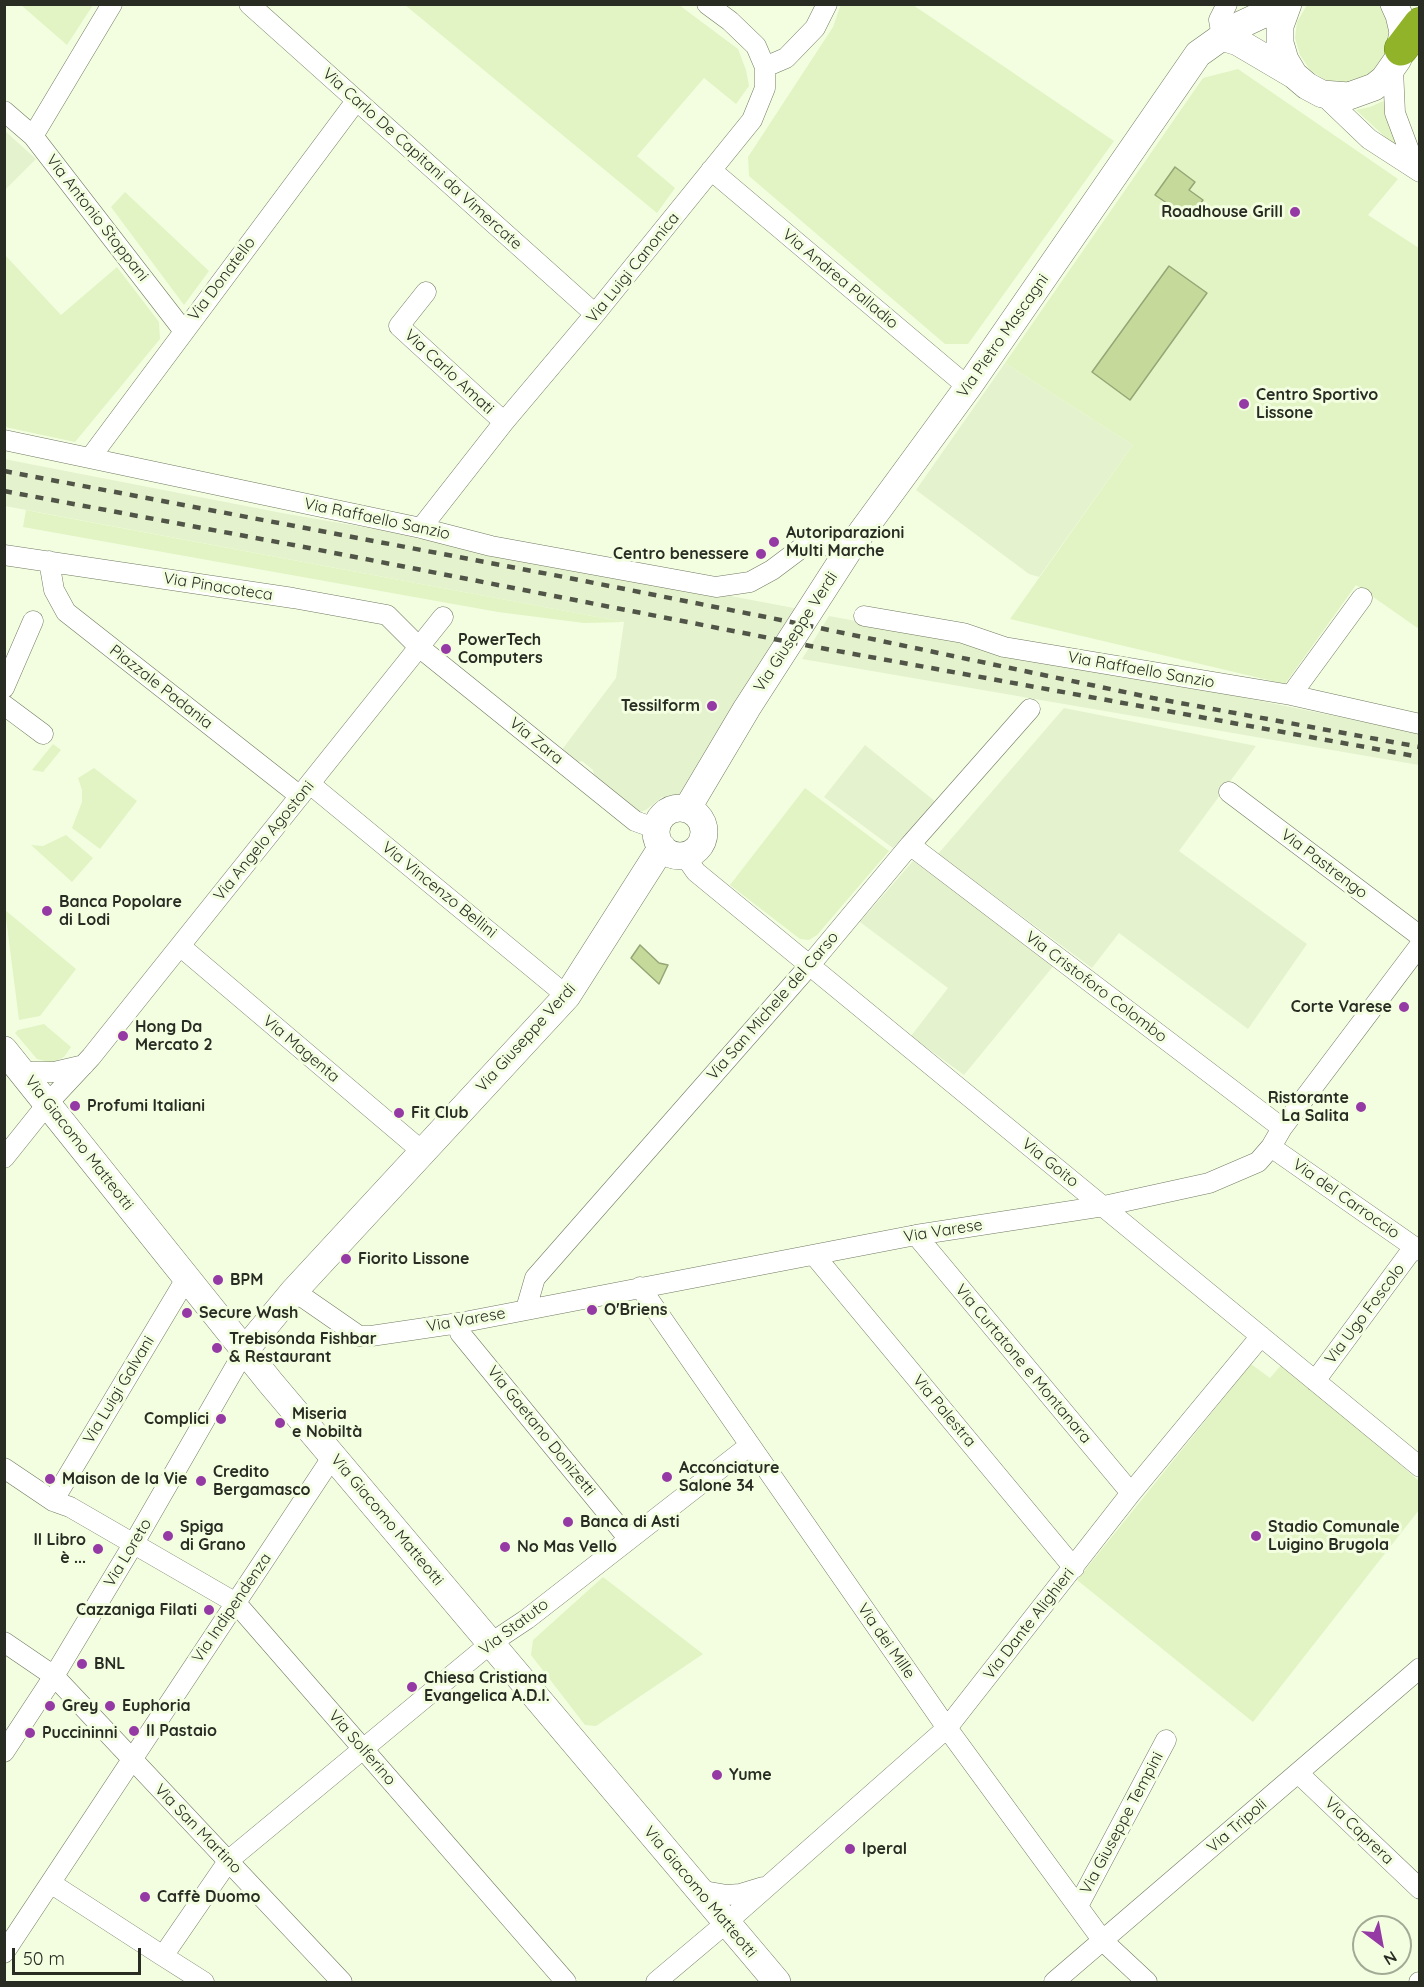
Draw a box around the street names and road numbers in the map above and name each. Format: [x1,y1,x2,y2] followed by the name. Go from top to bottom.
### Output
[318,64,526,254] street label: Via Carlo De Capitani da Vimercate
[42,151,152,285] street label: Via Antonio Stoppani
[583,209,683,327] street label: Via Luigi Canonica
[778,225,902,333] street label: Via Andrea Palladio
[184,233,260,325] street label: Via Donatello
[953,271,1053,401] street label: Via Pietro Mascagni
[400,326,498,418] street label: Via Carlo Amati
[302,494,452,544] street label: Via Raffaello Sanzio
[750,568,842,696] street label: Via Giuseppe Verdi
[162,569,274,605] street label: Via Pinacoteca
[106,641,216,733] street label: Piazzale Padania
[1066,648,1216,692] street label: Via Raffaello Sanzio
[505,713,567,769] street label: Via Zara
[210,777,318,905] street label: Via Angelo Agostoni
[1277,825,1371,903] street label: Via Pastrengo
[378,838,500,942] street label: Via Vincenzo Bellini
[1021,927,1171,1047] street label: Via Cristoforo Colombo
[703,928,843,1084] street label: Via San Michele del Carso
[472,980,580,1096] street label: Via Giuseppe Verdi
[259,1011,343,1087] street label: Via Magenta
[20,1072,138,1214] street label: Via Giacomo Matteotti
[1018,1134,1082,1192] street label: Via Goito
[1289,1155,1403,1243] street label: Via del Carroccio
[902,1215,984,1247] street label: Via Varese
[1321,1260,1409,1368] street label: Via Ugo Foscolo
[951,1280,1095,1448] street label: Via Curtatone e Montanara
[425,1304,507,1336] street label: Via Varese
[79,1333,159,1447] street label: Via Luigi Galvani
[483,1362,599,1500] street label: Via Gaetano Donizetti
[908,1371,980,1451] street label: Via Palestra
[326,1450,448,1590] street label: Via Giacomo Matteotti
[100,1515,156,1591] street label: Via Loreto
[188,1550,276,1666] street label: Via Indipendenza
[980,1565,1078,1683] street label: Via Dante Alighieri
[476,1595,552,1659] street label: Via Statuto
[853,1600,919,1682] street label: Via dei Mille
[324,1707,400,1789] street label: Via Solferino
[1076,1749,1168,1897] street label: Via Giuseppe Tempini
[150,1780,246,1878] street label: Via San Martino
[1321,1793,1397,1869] street label: Via Caprera
[1203,1795,1271,1857] street label: Via Tripoli
[639,1822,761,1962] street label: Via Giacomo Matteotti

